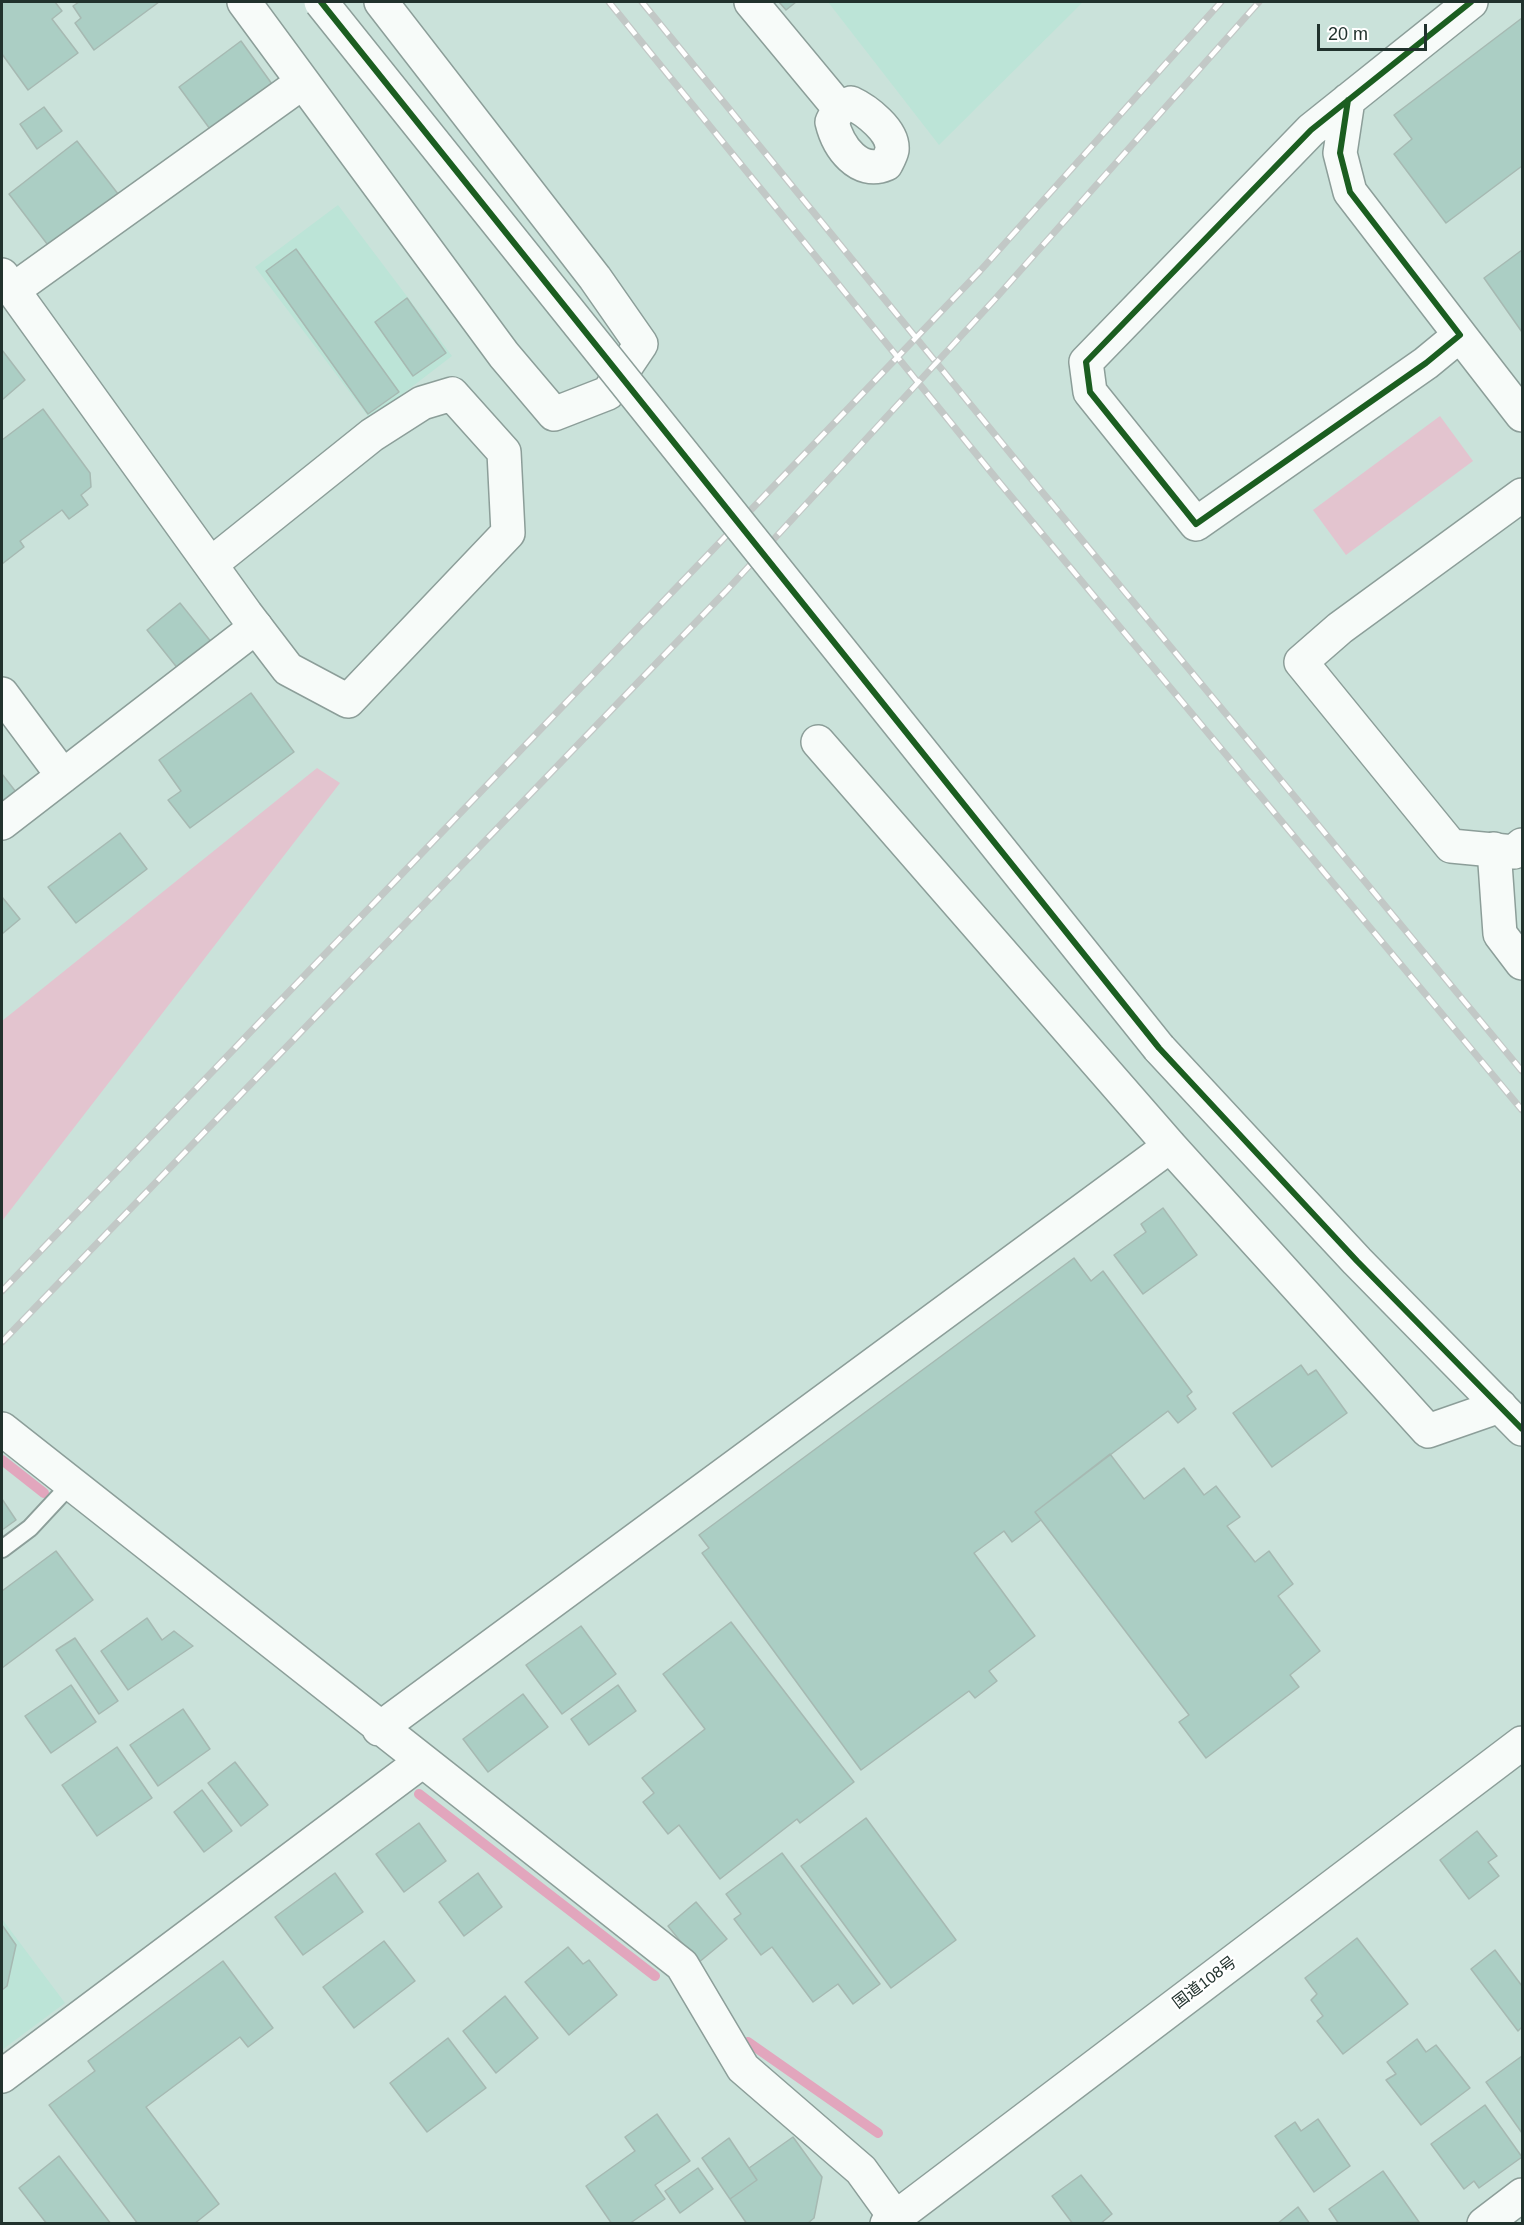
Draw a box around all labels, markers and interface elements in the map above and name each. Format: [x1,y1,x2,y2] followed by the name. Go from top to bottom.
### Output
[1320,12,1430,50] scale bar
[1328,24,1368,44] text: 20 m
[1169,1953,1241,2013] street label: 国道108号

